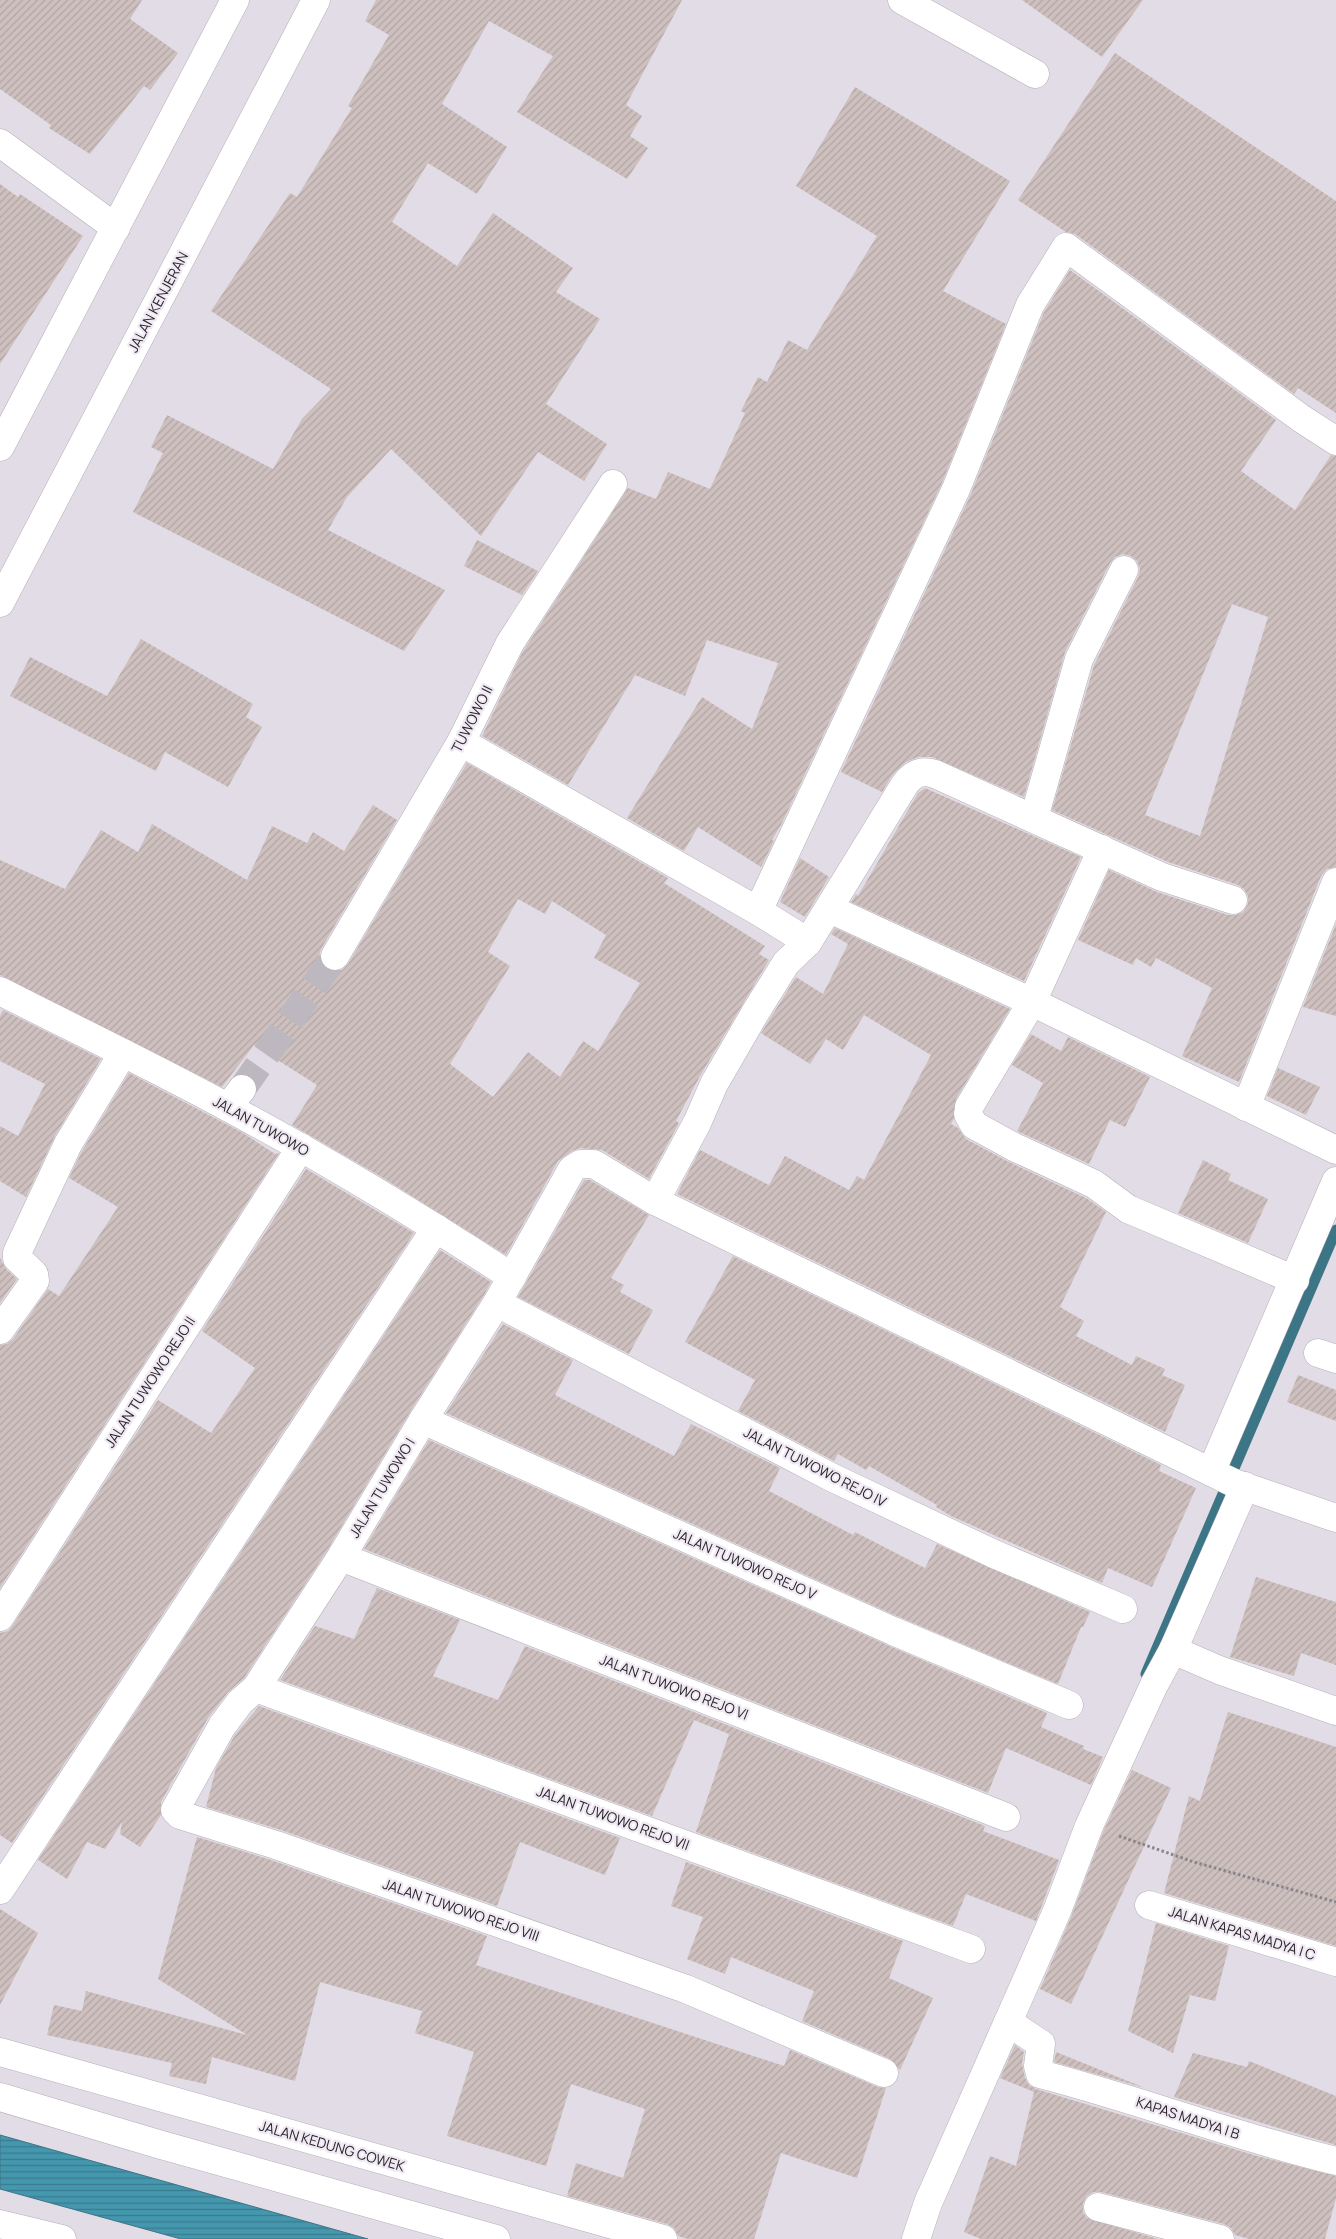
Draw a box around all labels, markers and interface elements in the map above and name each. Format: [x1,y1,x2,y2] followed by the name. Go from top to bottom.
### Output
[123,248,192,355] street label: JALAN KENJERAN
[447,682,497,756] street label: TUWOWO II
[210,1091,313,1160] street label: JALAN TUWOWO
[100,1313,199,1451] street label: JALAN TUWOWO REJO II
[741,1422,890,1511] street label: JALAN TUWOWO REJO IV
[344,1434,419,1541] street label: JALAN TUWOWO I
[671,1523,820,1604] street label: JALAN TUWOWO REJO V
[597,1649,751,1724] street label: JALAN TUWOWO REJO VI
[534,1781,692,1854] street label: JALAN TUWOWO REJO VII
[380,1874,542,1945] street label: JALAN TUWOWO REJO VIII
[1166,1901,1318,1964] street label: JALAN KAPAS MADYA I C
[1134,2092,1243,2143] street label: KAPAS MADYA I B
[257,2116,408,2176] street label: JALAN KEDUNG COWEK

